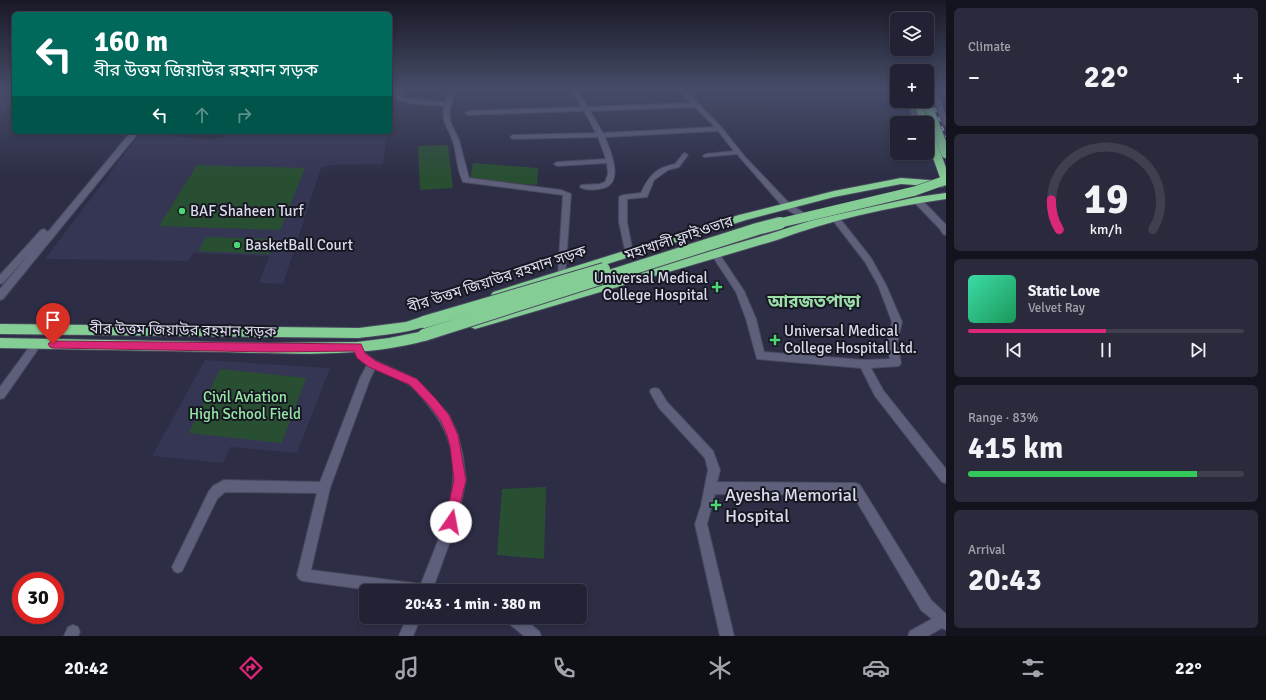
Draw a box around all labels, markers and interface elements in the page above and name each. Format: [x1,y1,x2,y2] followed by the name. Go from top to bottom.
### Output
[890,12,934,160] map controls
[890,12,934,56] button: layers
[94,25,168,59] text: 160 m
[28,28,80,80] icon: left
[968,39,1011,55] text: Climate
[94,59,318,81] text: বীর উত্তম জিয়াউর রহমান সড়ক
[1084,59,1128,96] text: 22°
[890,64,934,108] button: +
[968,64,980,91] text: −
[1232,64,1244,91] text: +
[149,104,171,126] icon: left
[191,104,213,126] icon: ahead
[233,104,255,126] icon: right
[890,116,934,160] button: −
[1084,174,1128,225] text: 19
[190,202,304,220] place label: BAF Shaheen Turf
[177,206,187,216] marker: BAF Shaheen Turf
[622,212,736,264] street label: মহাখালী ফ্লাইওভার
[1090,221,1122,238] text: km/h
[245,236,353,254] place label: BasketBall Court
[232,240,242,250] marker: BasketBall Court
[404,241,589,317] street label: বীর উত্তম জিয়াউর রহমান সড়ক
[594,269,708,304] place label: Universal Medical College Hospital
[711,281,723,293] marker: Universal Medical College Hospital
[1028,282,1100,300] text: Static Love
[767,291,860,312] district label: আরজতপাড়া
[1028,300,1085,316] text: Velvet Ray
[36,303,70,344] pin
[42,309,64,331] icon: arrive
[88,319,277,341] street label: বীর উত্তম জিয়াউর রহমান সড়ক
[784,322,917,357] place label: Universal Medical College Hospital Ltd.
[769,334,781,346] marker: Universal Medical College Hospital Ltd.
[1003,339,1025,361] icon: previous
[1095,339,1117,361] icon: pause
[1187,339,1209,361] icon: next
[189,388,301,423] park label: Civil Aviation High School Field
[968,410,1038,426] text: Range · 83%
[968,430,1063,467] text: 415 km
[725,484,857,527] place label: Ayesha Memorial Hospital
[710,499,722,511] marker: Ayesha Memorial Hospital
[430,501,472,543] position arrow
[968,542,1005,558] text: Arrival
[968,562,1042,599] text: 20:43
[12,572,64,624] speed limit sign: 30
[405,595,541,613] text: 20:43 · 1 min · 380 m
[237,654,265,682] icon: directions
[393,654,421,682] icon: music
[550,654,578,682] icon: phone
[706,654,734,682] icon: climate
[862,654,890,682] icon: car
[1019,654,1047,682] icon: filters
[64,657,108,679] text: 20:42
[1175,657,1202,679] text: 22°

